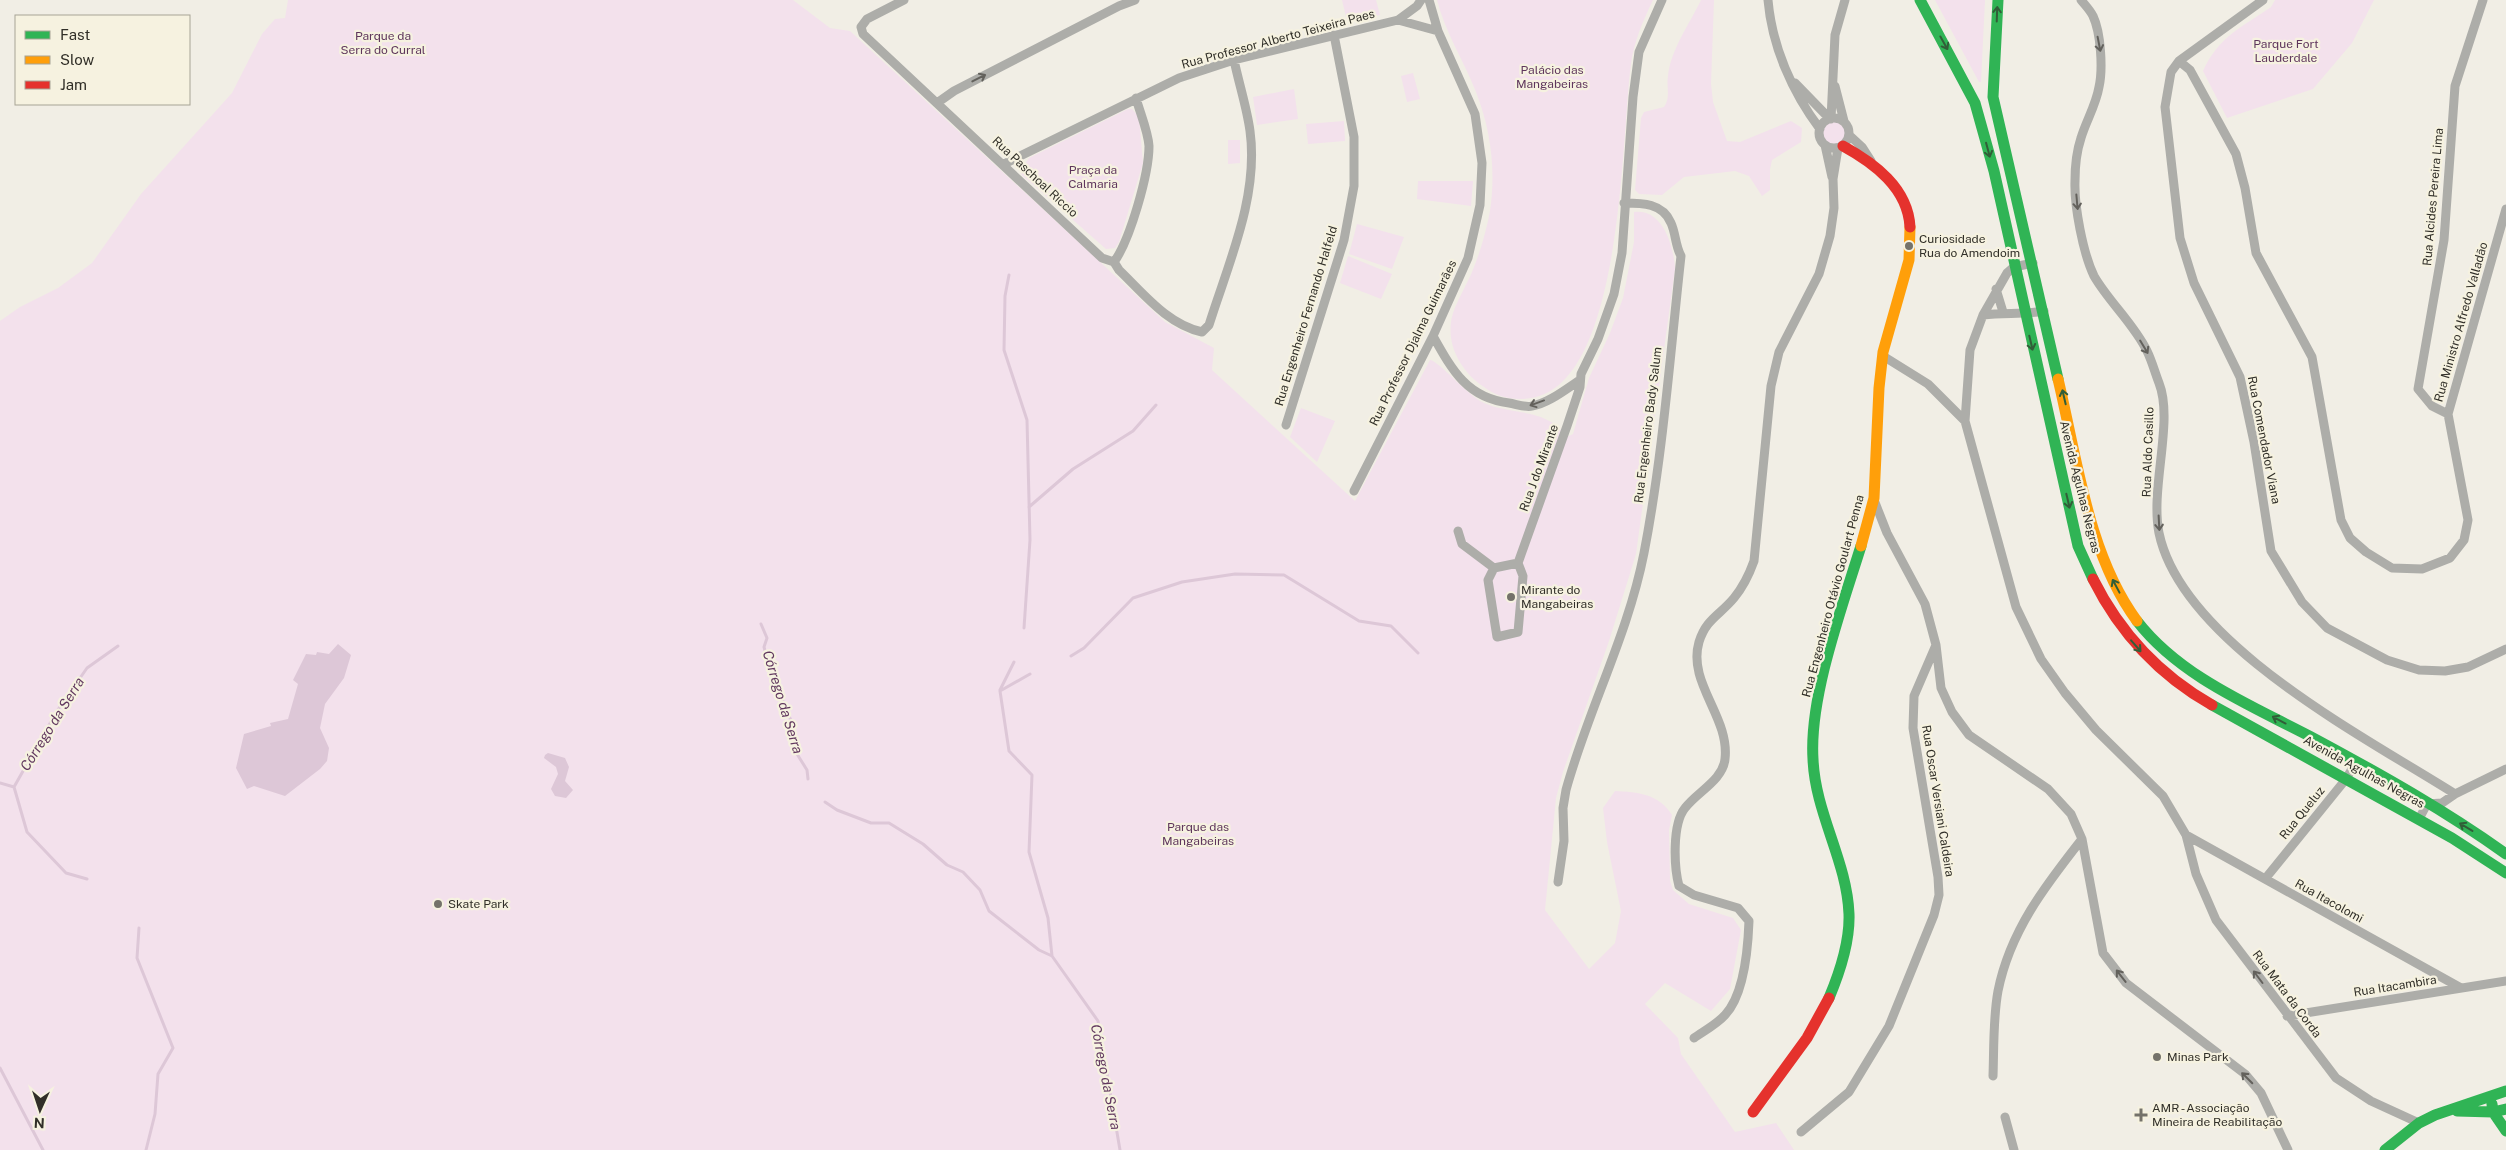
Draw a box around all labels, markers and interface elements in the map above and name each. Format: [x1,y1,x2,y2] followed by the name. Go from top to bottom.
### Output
[1180,6,1376,72] street label: Rua Professor Alberto Teixeira Paes
[1992,6,2002,22] one-way arrow
[15,15,190,105] legend
[60,26,90,43] text: Fast
[341,29,426,57] park label: Parque da Serra do Curral
[1939,35,1949,50] one-way arrow
[2095,36,2104,52] one-way arrow
[2253,37,2319,65] park label: Parque Fort Lauderdale
[60,51,95,68] text: Slow
[1516,63,1588,91] park label: Palácio das Mangabeiras
[971,73,986,82] one-way arrow
[60,76,87,93] text: Jam
[2420,127,2446,267] street label: Rua Alcides Pereira Lima
[989,134,1081,220] street label: Rua Paschoal Riccio
[1984,141,1993,157] one-way arrow
[1068,163,1118,191] park label: Praça da Calmaria
[2072,194,2082,210] one-way arrow
[1272,224,1340,408] street label: Rua Engenheiro Fernando Halfeld
[1919,232,2020,260] place label: Curiosidade Rua do Amendoim
[1903,240,1915,252] marker: Curiosidade Rua do Amendoim
[2431,240,2491,404] street label: Rua Ministro Alfredo Valladão
[1367,258,1459,428] street label: Rua Professor Djalma Guimarães
[2027,334,2036,350] one-way arrow
[2140,339,2150,353] one-way arrow
[1631,346,1665,504] street label: Rua Engenheiro Bady Salum
[2245,375,2283,505] street label: Rua Comendador Viana
[2058,389,2068,405] one-way arrow
[1530,399,1545,408] one-way arrow
[2139,406,2157,498] street label: Rua Aldo Casillo
[2057,419,2103,555] street label: Avenida Agulhas Negras
[1517,422,1561,513] street label: Rua J do Mirante
[1799,493,1867,699] street label: Rua Engenheiro Otávio Goulart Penna
[2063,493,2073,509] one-way arrow
[2154,514,2163,530] one-way arrow
[2111,579,2120,594] one-way arrow
[1521,583,1593,611] place label: Mirante do Mangabeiras
[1505,591,1517,603] marker: Mirante do Mangabeiras
[2130,639,2142,652] one-way arrow
[760,648,806,756] water label: Córrego da Serra
[17,674,87,774] water label: Córrego da Serra
[2272,715,2287,725] one-way arrow
[1919,724,1957,878] street label: Rua Oscar Versiani Caldeira
[2301,733,2427,811] street label: Avenida Agulhas Negras
[2277,784,2328,842] street label: Rua Queluz
[1162,820,1234,848] park label: Parque das Mangabeiras
[2459,821,2473,831] one-way arrow
[2292,876,2366,926] street label: Rua Itacolomi
[448,897,509,911] place label: Skate Park
[432,898,444,910] marker: Skate Park
[2250,948,2324,1040] street label: Rua Mata da Corda
[2115,970,2126,983] one-way arrow
[2253,971,2264,984] one-way arrow
[2352,973,2438,999] street label: Rua Itacambira
[1088,1023,1124,1131] water label: Córrego da Serra
[2167,1050,2229,1064] place label: Minas Park
[2151,1051,2163,1063] marker: Minas Park
[2241,1071,2253,1084] one-way arrow
[15,1085,65,1135] north arrow
[2152,1101,2282,1129] place label: AMR - Associação Mineira de Reabilitação
[2134,1108,2148,1122] marker: AMR - Associação Mineira de Reabilitação
[33,1115,45,1131] text: N

